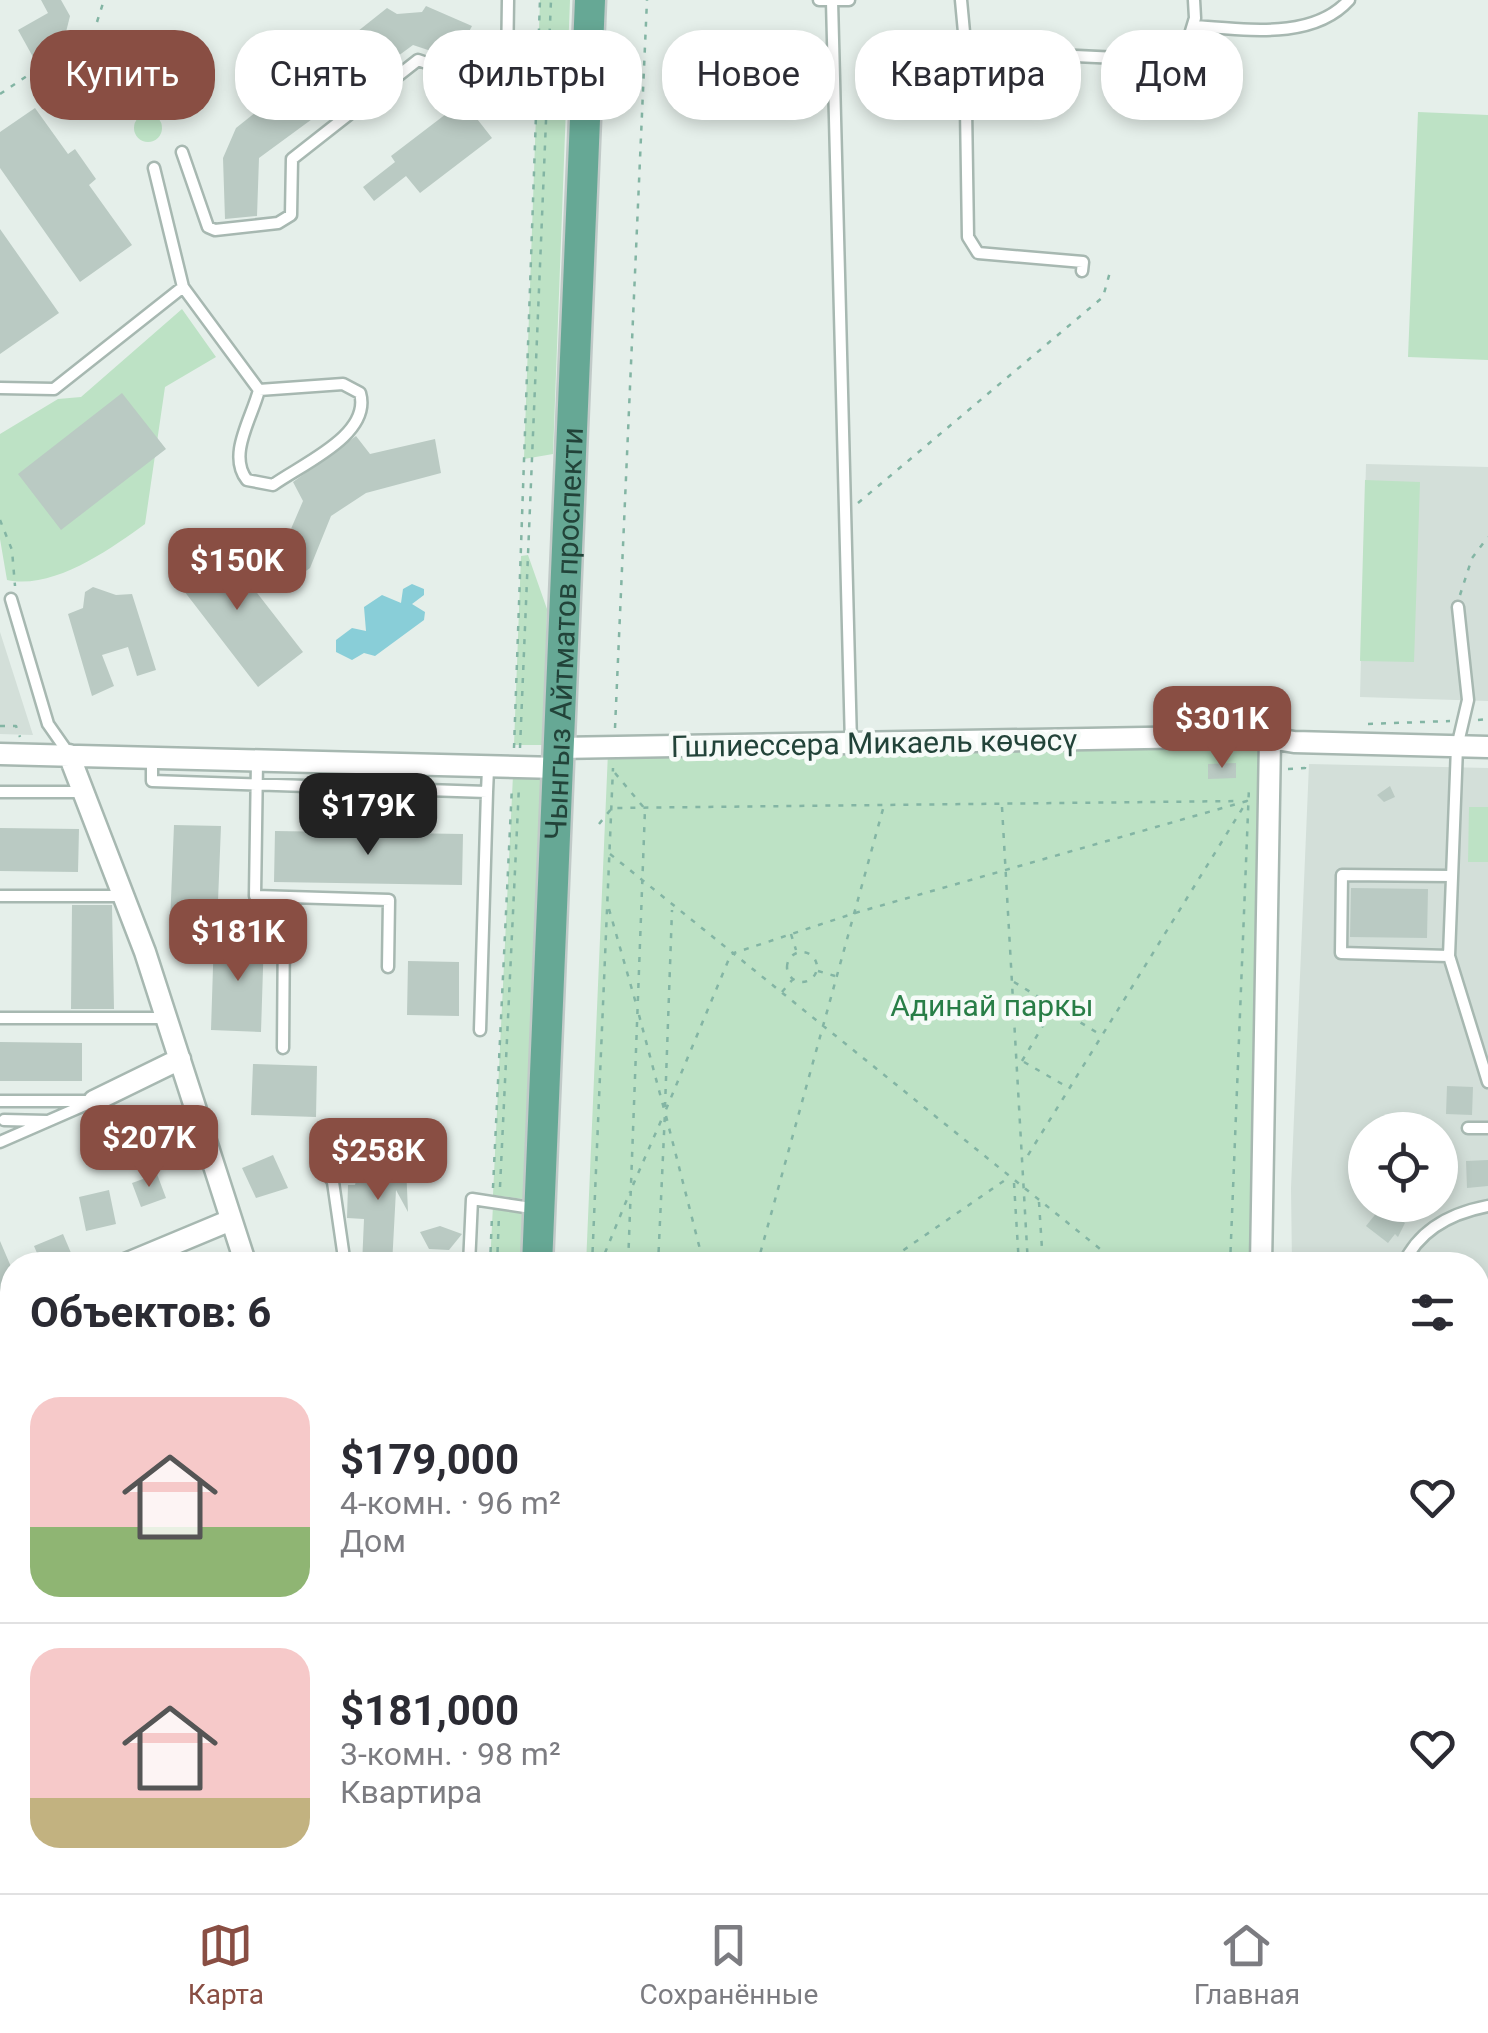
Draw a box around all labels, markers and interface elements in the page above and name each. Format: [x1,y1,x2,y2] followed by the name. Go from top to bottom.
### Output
[30,30,215,120] chip: Купить
[235,30,403,120] chip: Снять
[423,30,642,120] chip: Фильтры
[662,30,835,120] chip: Новое
[855,30,1081,120] chip: Квартира
[1101,30,1243,120] chip: Дом
[537,426,590,841] street label: Чынгыз Айтматов проспекти
[167,528,307,613] pin: $150K
[190,541,284,579] text: $150K
[1152,686,1292,771] pin: $301K
[1175,699,1269,737] text: $301K
[670,722,1078,764] street label: Гшлиессера Микаель көчөсү
[298,773,438,858] pin: $179K
[321,786,415,824] text: $179K
[168,899,308,984] pin: $181K
[191,912,285,950] text: $181K
[890,988,1094,1023] park label: Адинай паркы
[79,1105,219,1190] pin: $207K
[1348,1112,1458,1222] map controls
[1348,1112,1458,1222] button: locate
[102,1118,196,1156] text: $207K
[308,1118,448,1203] pin: $258K
[331,1131,425,1169] text: $258K
[1405,1285,1460,1340] icon: filters
[30,1288,271,1337] text: Объектов: 6
[340,1435,519,1484] text: $179,000
[110,1437,230,1557] icon: home
[1405,1470,1460,1525] icon: heart
[340,1484,561,1522] text: 4-комн. · 96 m²
[340,1522,406,1560] text: Дом
[340,1686,519,1735] text: $181,000
[110,1688,230,1808] icon: home
[1405,1721,1460,1776] icon: heart
[340,1735,561,1773] text: 3-комн. · 98 m²
[340,1773,482,1811] text: Квартира
[188,1918,264,2011] tab: Карта
[640,1918,818,2011] tab: Сохранённые
[1194,1918,1300,2011] tab: Главная

